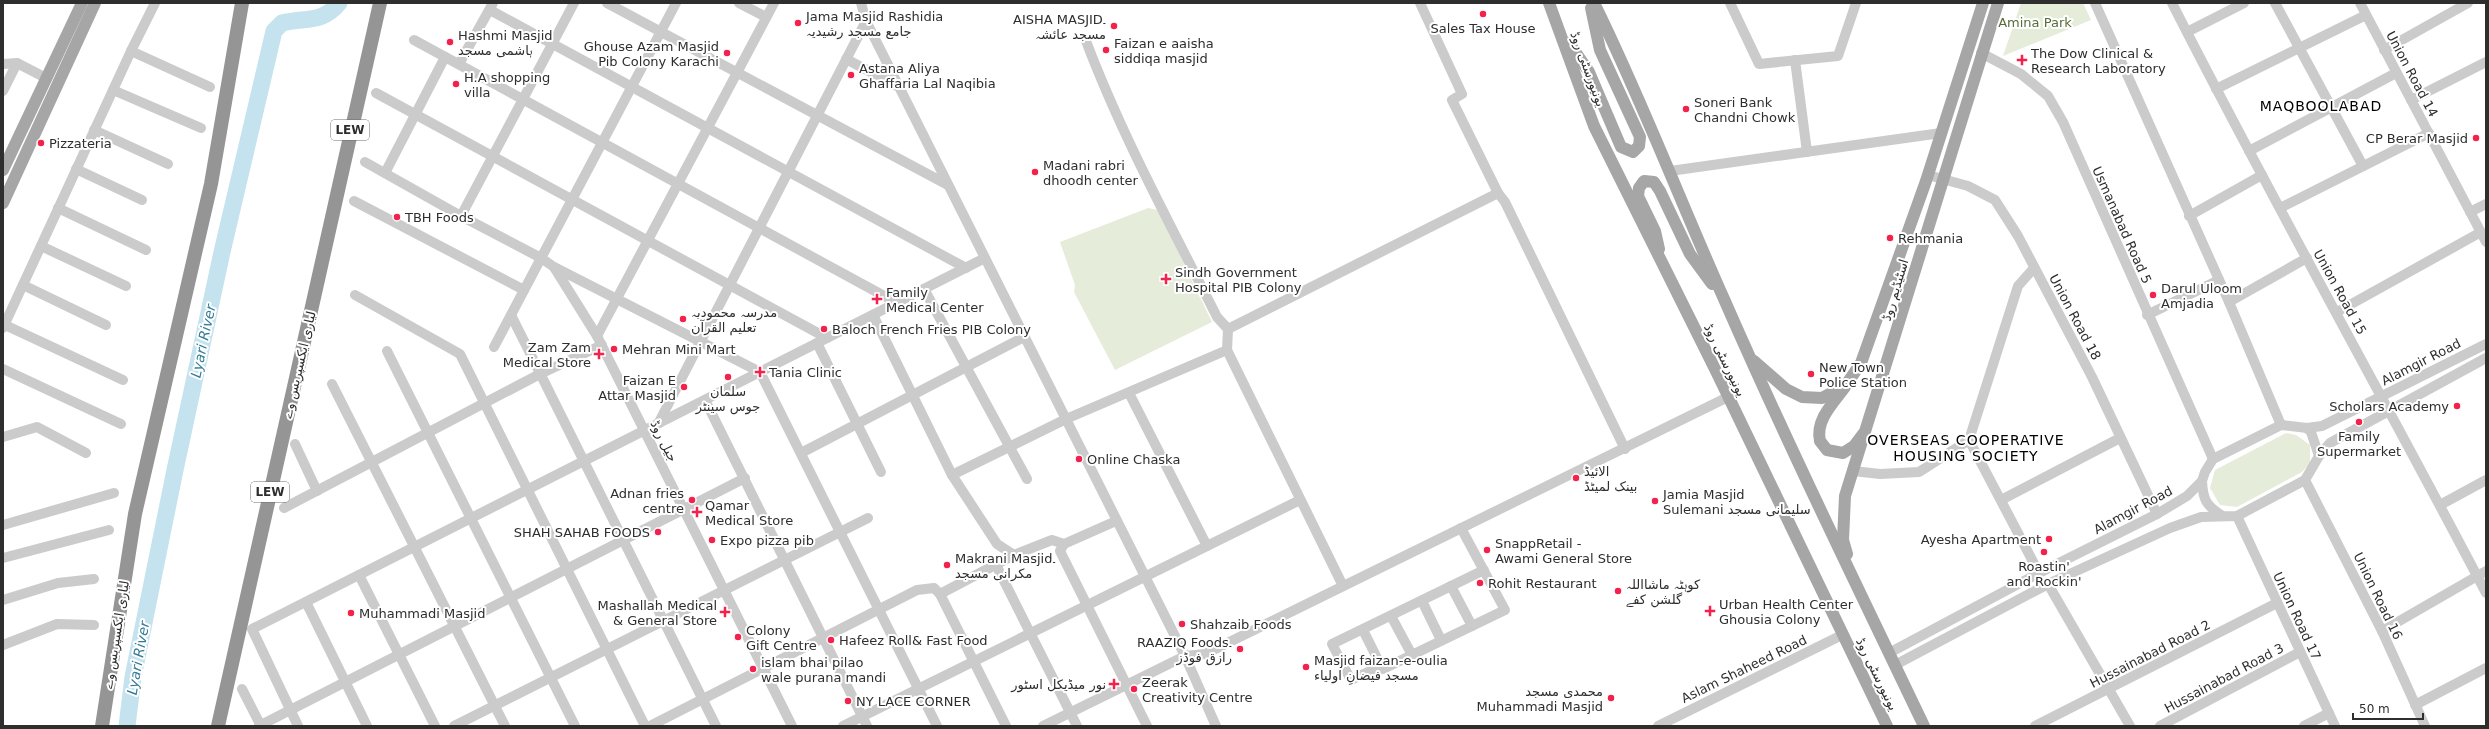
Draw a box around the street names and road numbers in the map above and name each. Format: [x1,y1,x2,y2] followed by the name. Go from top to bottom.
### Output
[1567,29,1609,109] street label: یونیورسٹی روڈ
[2383,29,2441,119] street label: Union Road 14
[331,120,369,140] road number: LEW
[2089,164,2155,286] street label: Usmanabad Road 5
[2310,247,2370,337] street label: Union Road 15
[1878,257,1912,323] street label: اسٹیڈیم روڈ
[2046,272,2104,362] street label: Union Road 18
[279,310,320,421] street label: لیاری ایکسپریس وے
[1700,321,1749,400] street label: یونیورسٹی روڈ
[2379,336,2463,388] street label: Alamgir Road
[647,418,680,465] street label: جیل روڈ
[251,482,289,502] road number: LEW
[2091,483,2175,537] street label: Alamgir Road
[2350,550,2406,642] street label: Union Road 16
[2270,570,2324,662] street label: Union Road 17
[100,579,133,691] street label: لیاری ایکسپریس وے
[2087,617,2213,691] street label: Hussainabad Road 2
[1679,632,1809,706] street label: Aslam Shaheed Road
[1852,635,1901,714] street label: یونیورسٹی روڈ
[2162,640,2286,716] street label: Hussainabad Road 3

